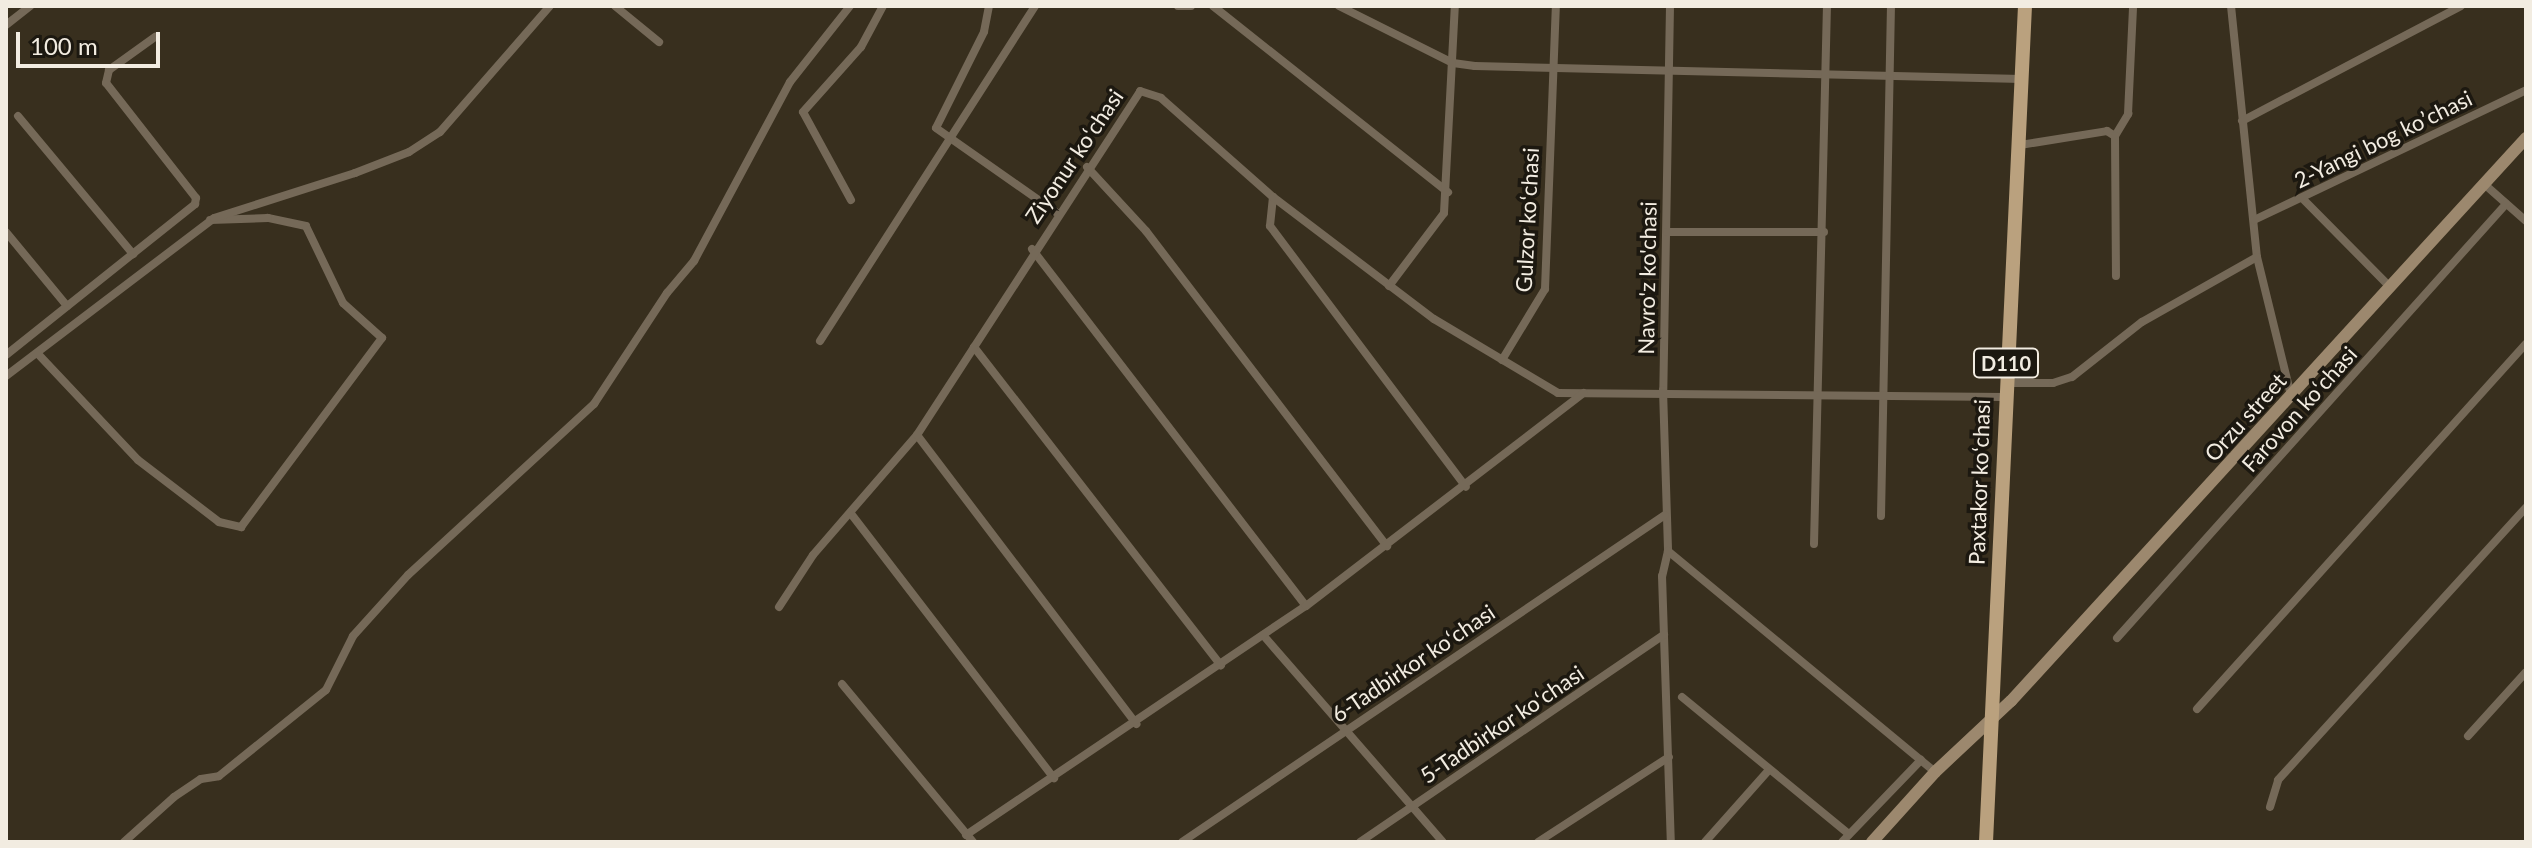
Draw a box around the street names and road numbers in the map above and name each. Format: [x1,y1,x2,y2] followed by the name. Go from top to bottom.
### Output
[1019,84,1129,228] street label: Ziyonur koʻchasi
[2290,85,2476,193] street label: 2-Yangi bog koʼchasi
[1510,147,1544,293] street label: Gulzor koʻchasi
[1632,201,1662,355] street label: Navro'z ko'chasi
[2236,341,2362,477] street label: Farovon koʻchasi
[1972,347,2040,379] road number: D110
[2199,368,2291,466] street label: Orzu street
[1963,398,1995,566] street label: Paxtakor koʻchasi
[1326,598,1500,728] street label: 6-Tadbirkor koʻchasi
[1415,659,1589,789] street label: 5-Tadbirkor koʻchasi

